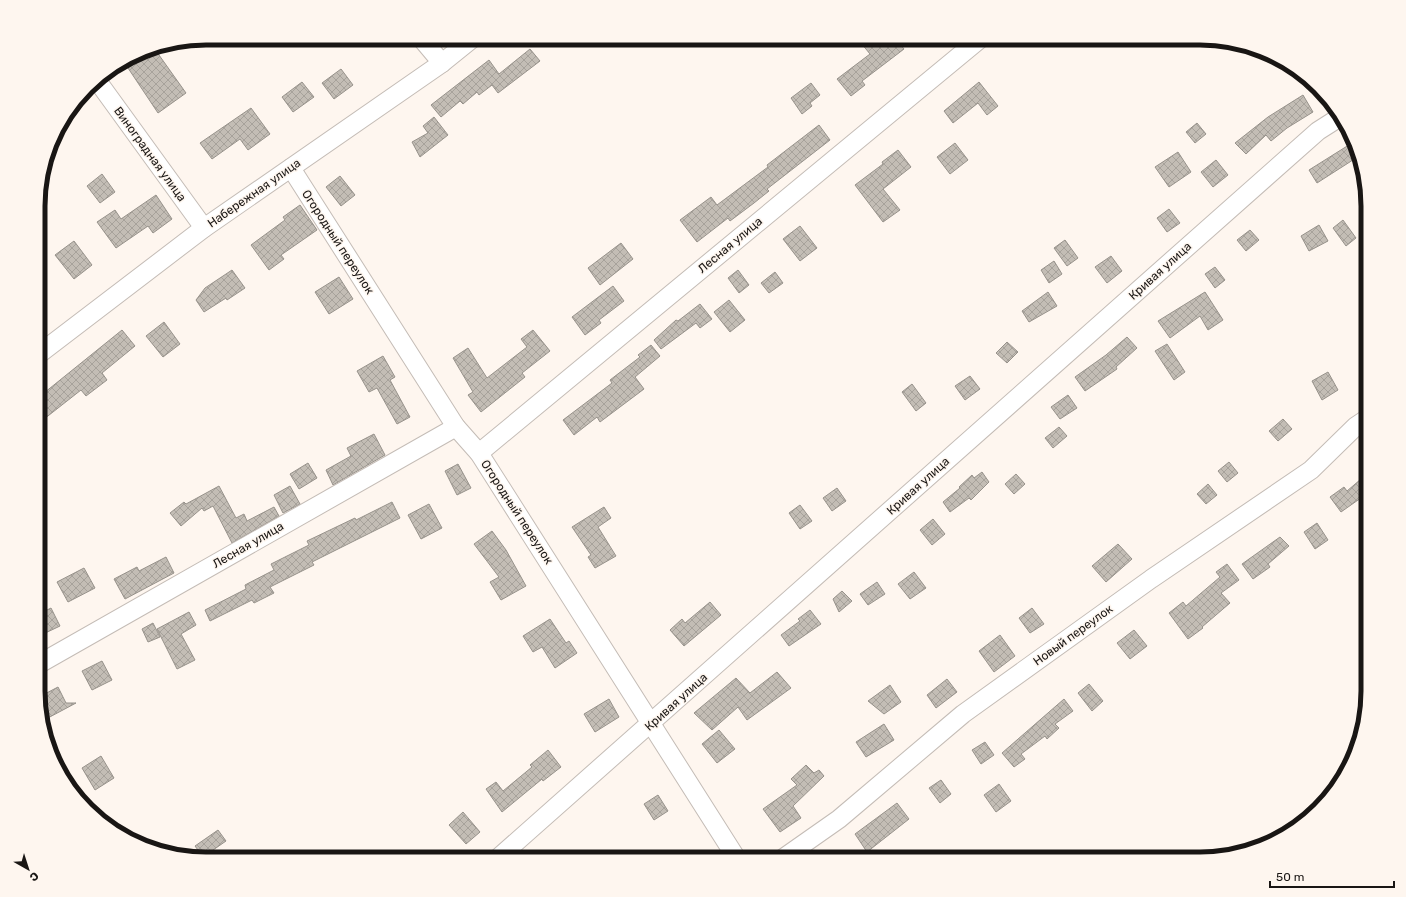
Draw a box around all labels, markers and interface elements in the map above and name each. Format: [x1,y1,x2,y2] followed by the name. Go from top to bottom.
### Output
[111,104,189,204] street label: Виноградная улица
[205,156,303,230] street label: Набережная улица
[299,187,377,297] street label: Огородный переулок
[695,214,765,276] street label: Лесная улица
[1126,239,1194,303] street label: Кривая улица
[884,454,952,518] street label: Кривая улица
[478,457,556,567] street label: Огородный переулок
[210,519,286,571] street label: Лесная улица
[1031,601,1116,669] street label: Новый переулок
[642,670,710,734] street label: Кривая улица
[8,849,48,889] north arrow
[1270,863,1394,889] scale bar
[27,869,41,884] text: С
[1276,870,1304,884] text: 50 m

